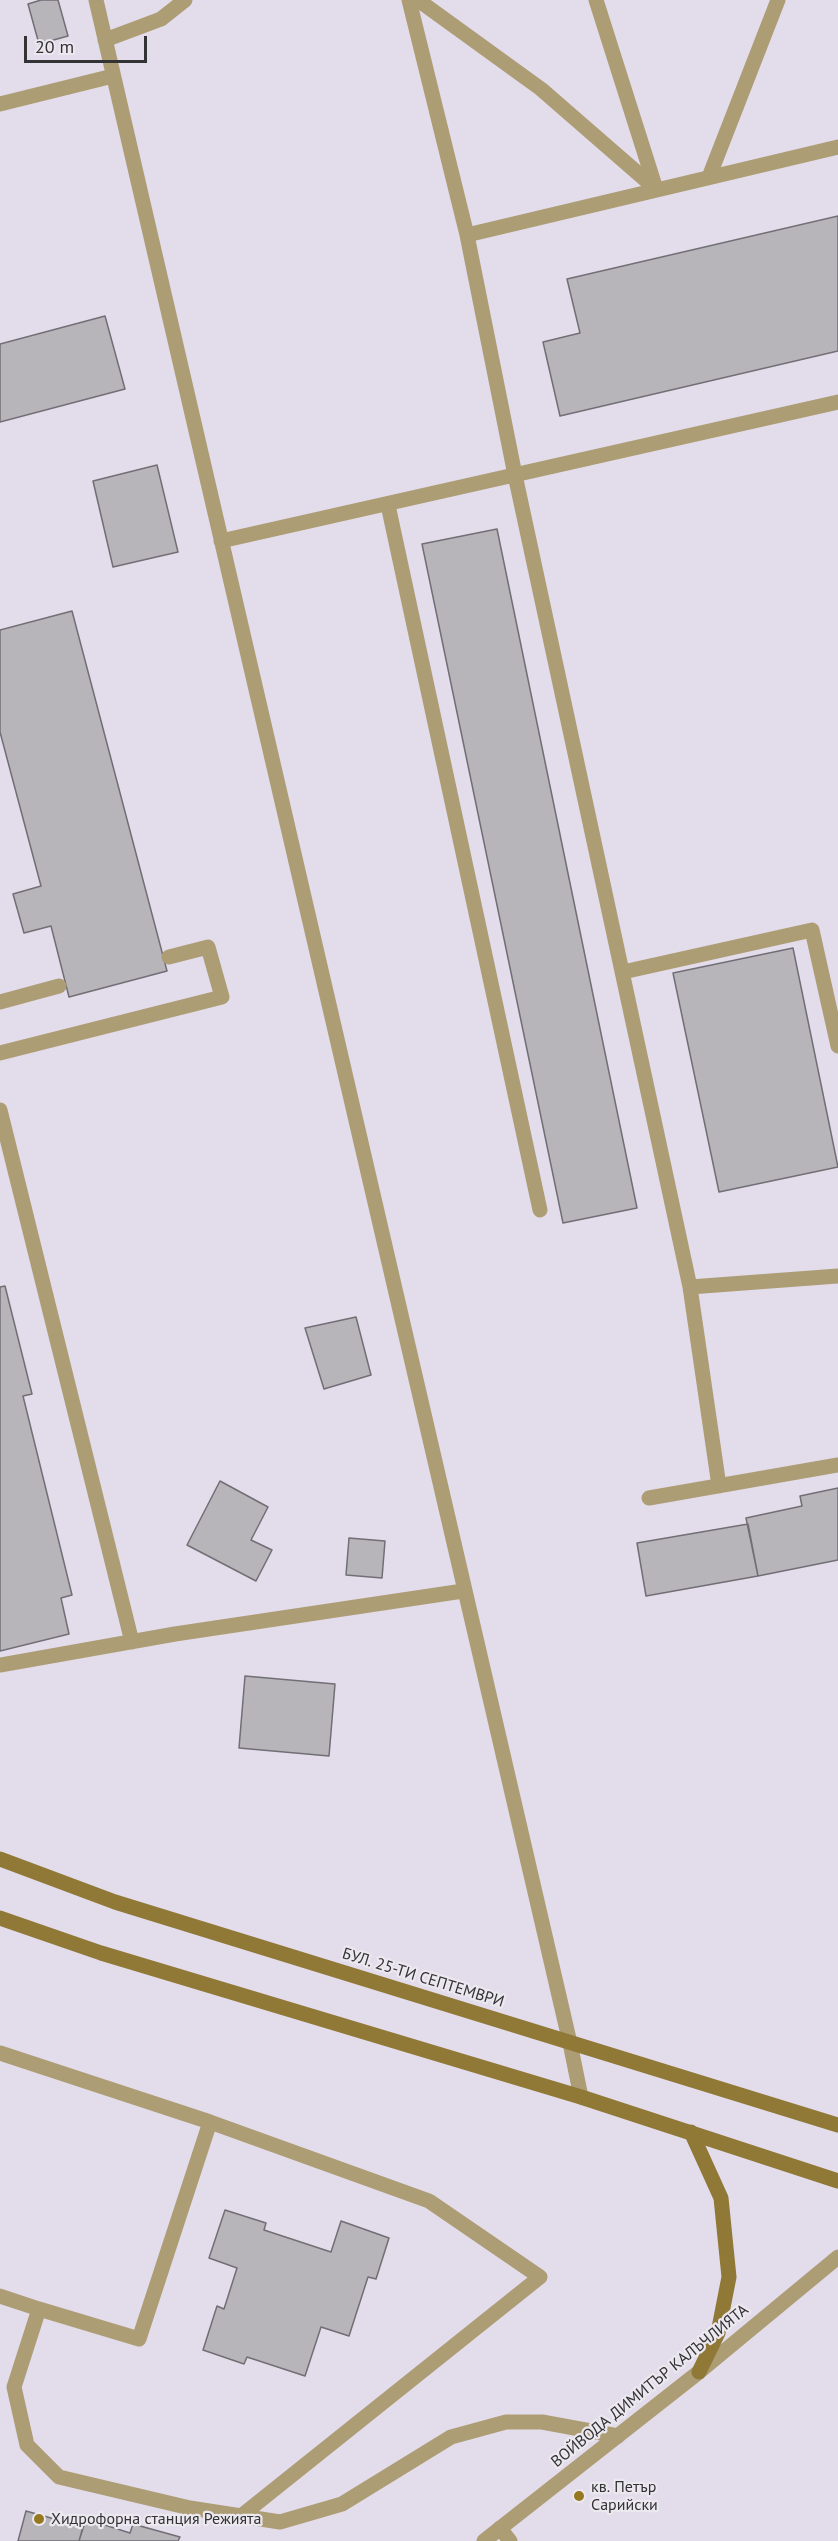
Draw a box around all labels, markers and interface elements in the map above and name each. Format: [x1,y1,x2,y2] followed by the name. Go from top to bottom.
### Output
[27,24,150,62] scale bar
[35,35,74,58] text: 20 m
[340,1944,506,2012] street label: БУЛ. 25-ТИ СЕПТЕМВРИ
[548,2300,752,2472] street label: ВОЙВОДА ДИМИТЪР КАЛЪЧЛИЯТА
[591,2477,658,2515] place label: кв. Петър Сарийски
[572,2489,586,2503] marker: кв. Петър Сарийски
[51,2509,261,2529] place label: Хидрофорна станция Режията
[32,2512,46,2526] marker: Хидрофорна станция Режията

